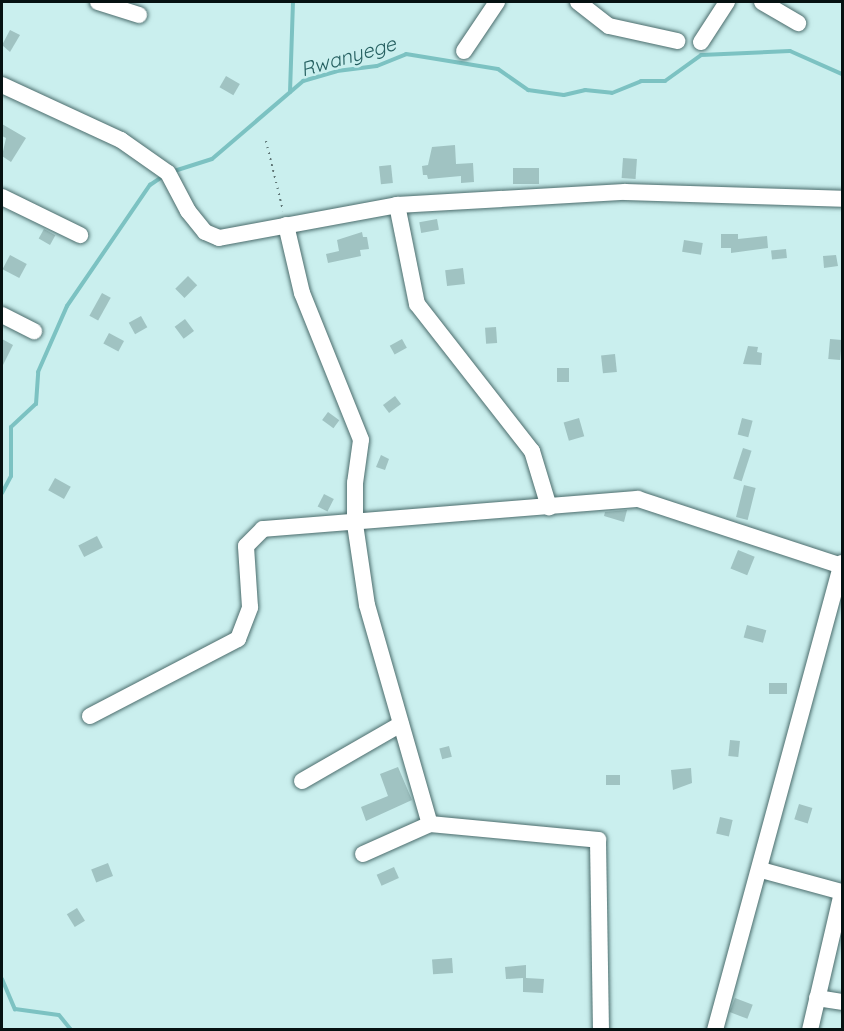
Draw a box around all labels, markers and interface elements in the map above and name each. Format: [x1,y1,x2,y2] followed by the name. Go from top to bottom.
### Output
[298,31,398,81] water label: Rwanyege

